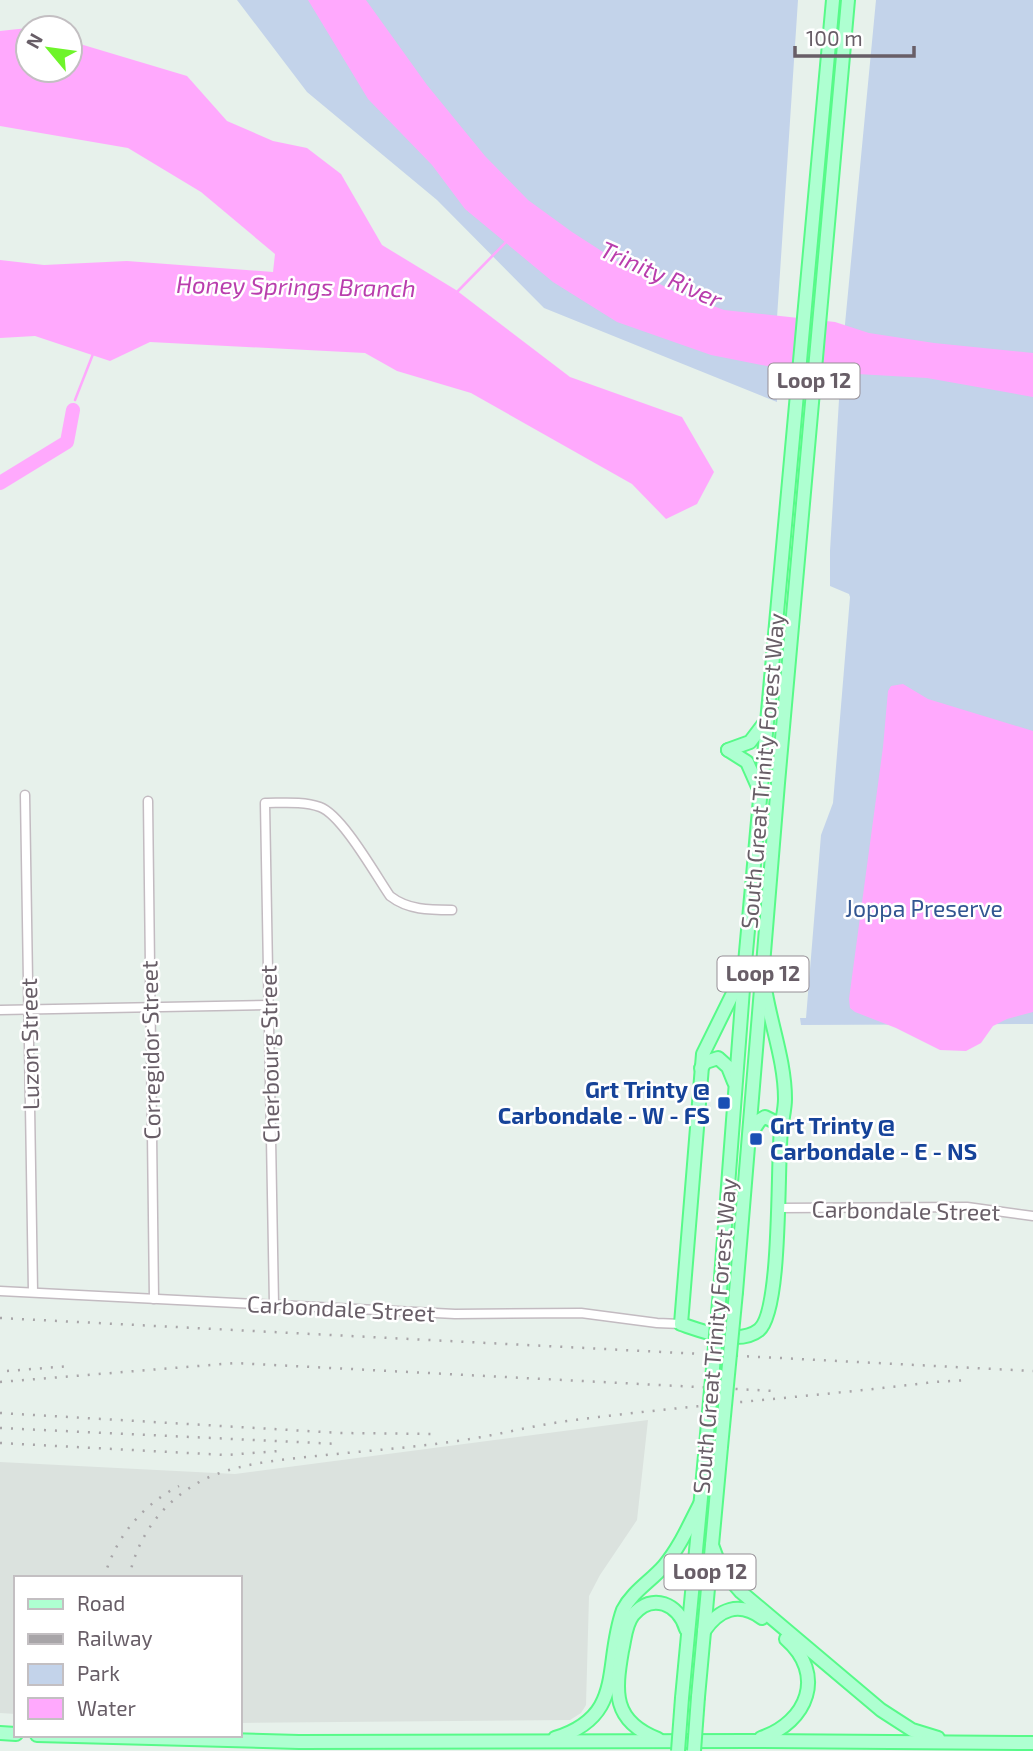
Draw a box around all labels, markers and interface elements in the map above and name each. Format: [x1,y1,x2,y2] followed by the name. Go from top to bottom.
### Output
[14,14,84,84] north arrow
[795,14,914,58] scale bar
[806,25,863,50] text: 100 m
[20,29,47,52] text: N
[596,234,727,314] water label: Trinity River
[176,269,416,302] water label: Honey Springs Branch
[768,364,860,398] road number: Loop 12
[734,612,790,930] street label: South Great Trinity Forest Way
[845,894,1003,922] park label: Joppa Preserve
[718,956,808,992] road number: Loop 12
[134,960,166,1140] street label: Corregidor Street
[253,964,285,1143] street label: Cherbourg Street
[14,977,44,1110] street label: Luzon Street
[498,1075,710,1129] place label: Grt Trinty @ Carbondale - W - FS
[716,1095,732,1111] marker: Grt Trinty @ Carbondale - W - FS
[770,1111,977,1165] place label: Grt Trinty @ Carbondale - E - NS
[748,1131,764,1147] marker: Grt Trinty @ Carbondale - E - NS
[686,1177,742,1495] street label: South Great Trinity Forest Way
[812,1194,1001,1226] street label: Carbondale Street
[246,1289,436,1327] street label: Carbondale Street
[664,1554,756,1590] road number: Loop 12
[14,1576,242,1737] legend
[77,1590,125,1615] text: Road
[77,1625,153,1650] text: Railway
[77,1660,120,1685] text: Park
[77,1695,136,1720] text: Water

